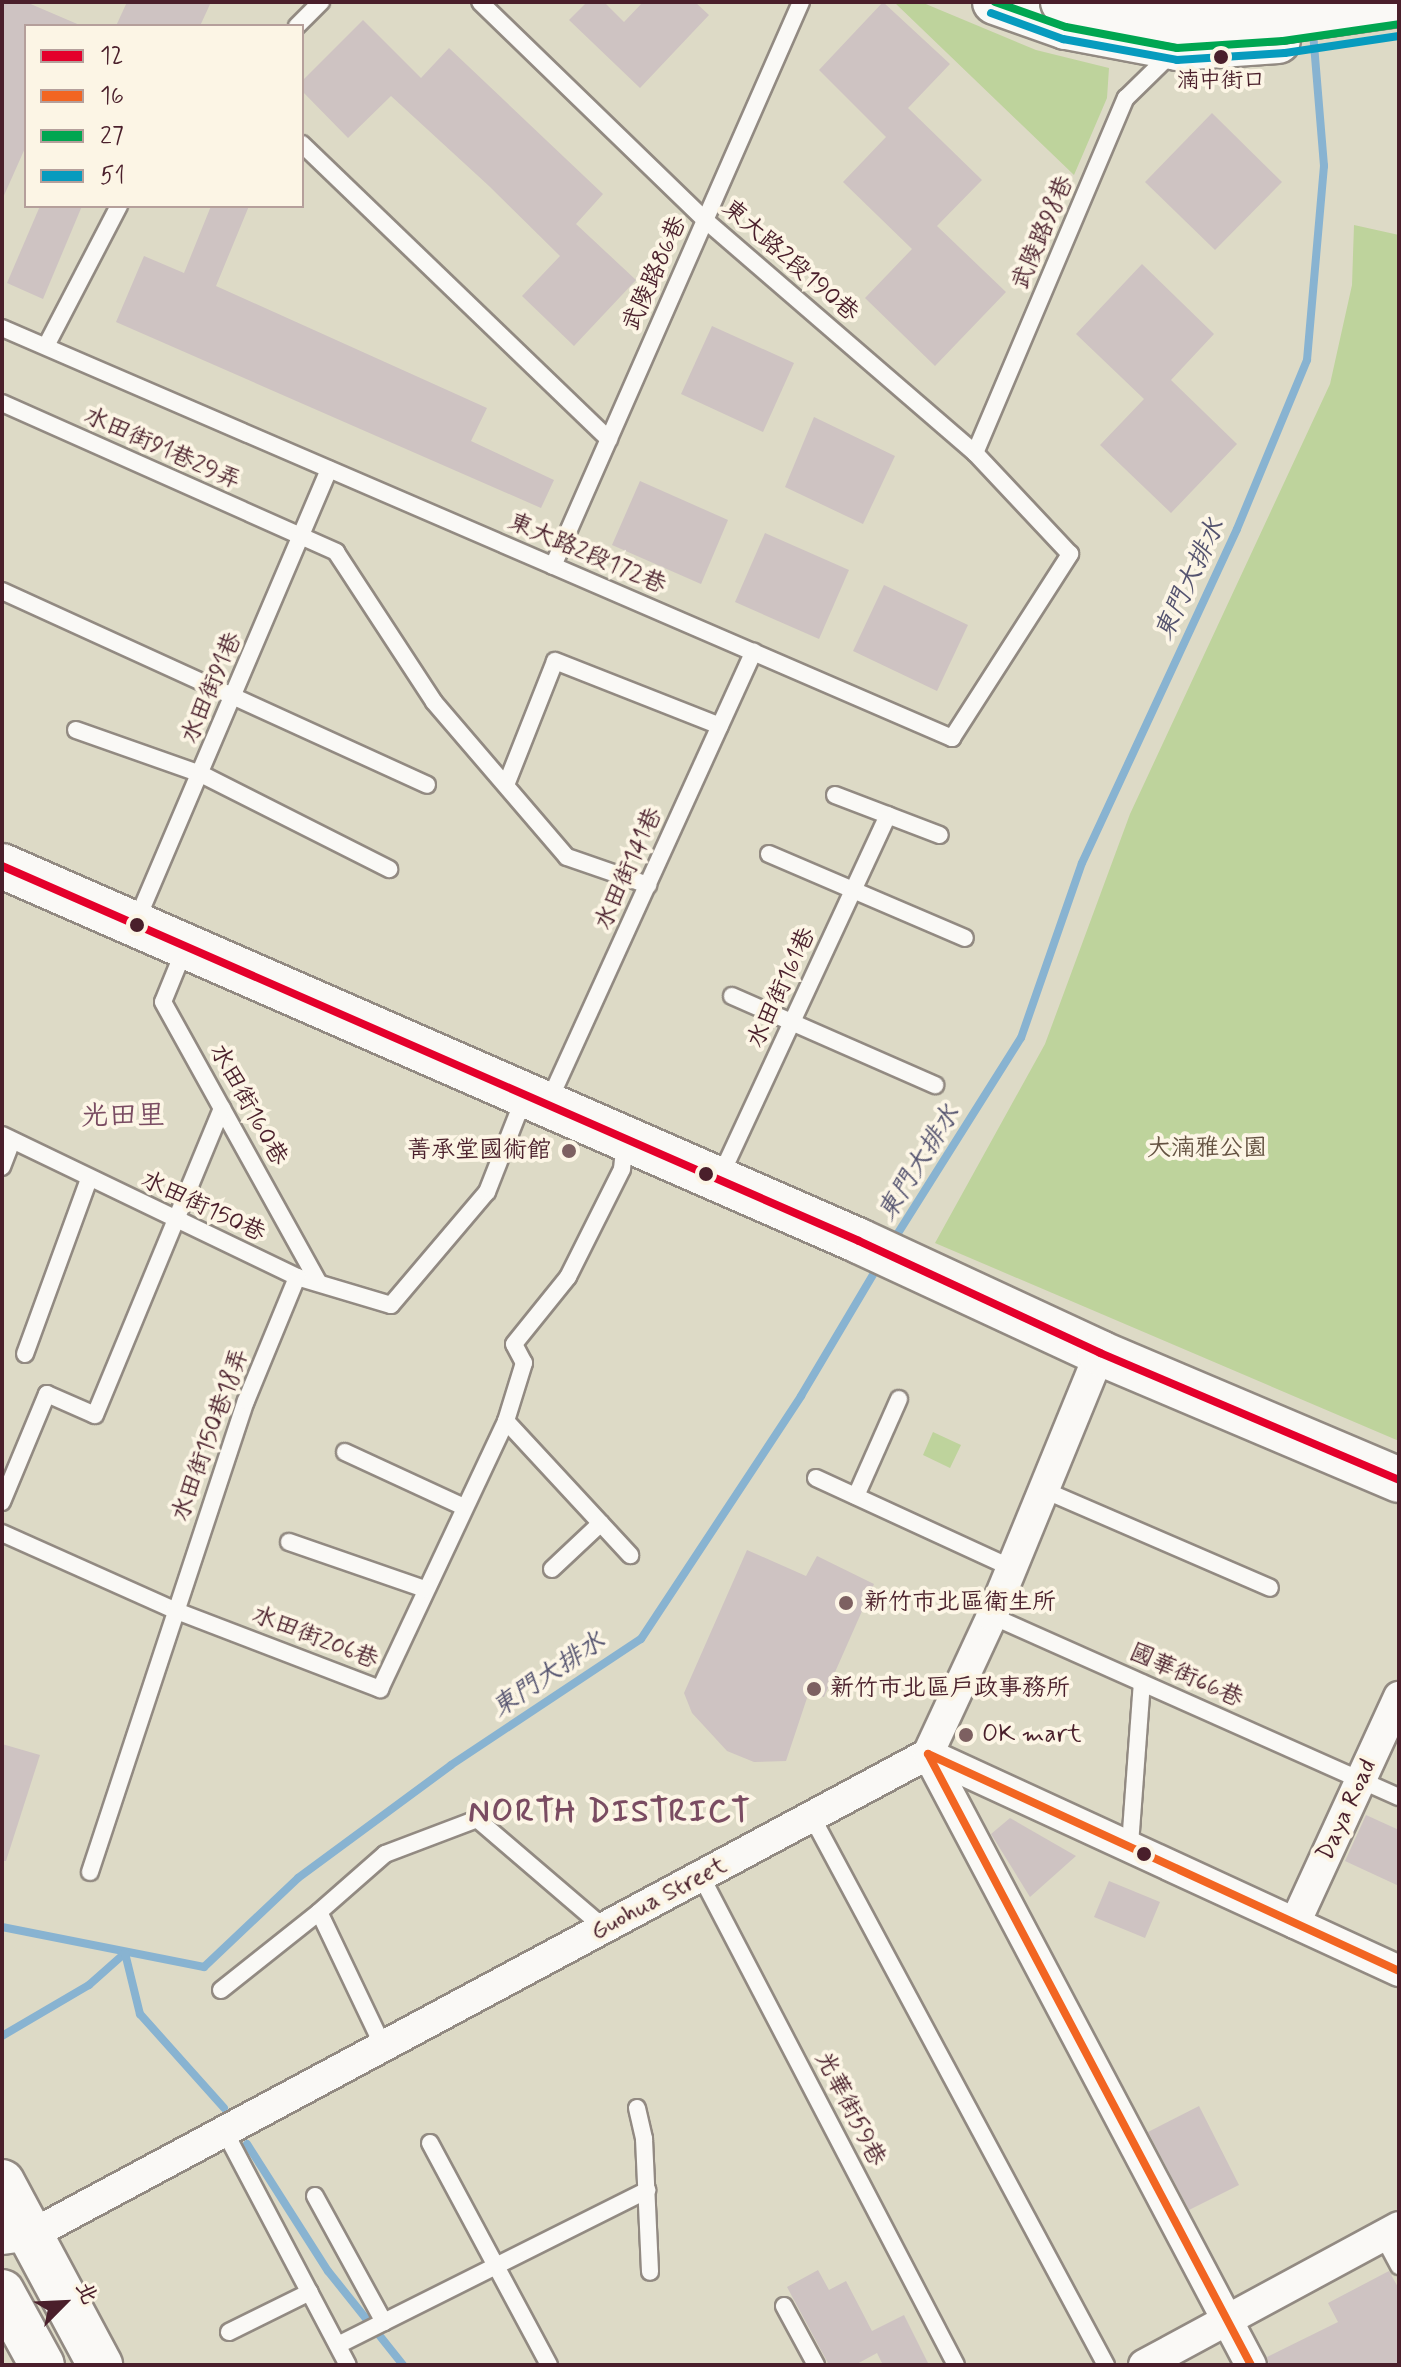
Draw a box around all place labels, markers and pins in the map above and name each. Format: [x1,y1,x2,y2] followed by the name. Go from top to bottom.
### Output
[1213,49,1229,65] marker: 湳中街口
[1177,69,1265,95] place label: 湳中街口
[129,917,145,933] unlabelled marker
[407,1137,551,1165] place label: 菁承堂國術館
[558,1140,580,1162] marker: 菁承堂國術館
[698,1166,714,1182] unlabelled marker
[864,1589,1056,1617] place label: 新竹市北區衛生所
[835,1592,857,1614] marker: 新竹市北區衛生所
[830,1675,1070,1703] place label: 新竹市北區戶政事務所
[805,1680,823,1698] marker: 新竹市北區戶政事務所
[982,1721,1074,1749] place label: OK mart
[957,1726,975,1744] marker: OK mart
[1136,1846,1152,1862] unlabelled marker

